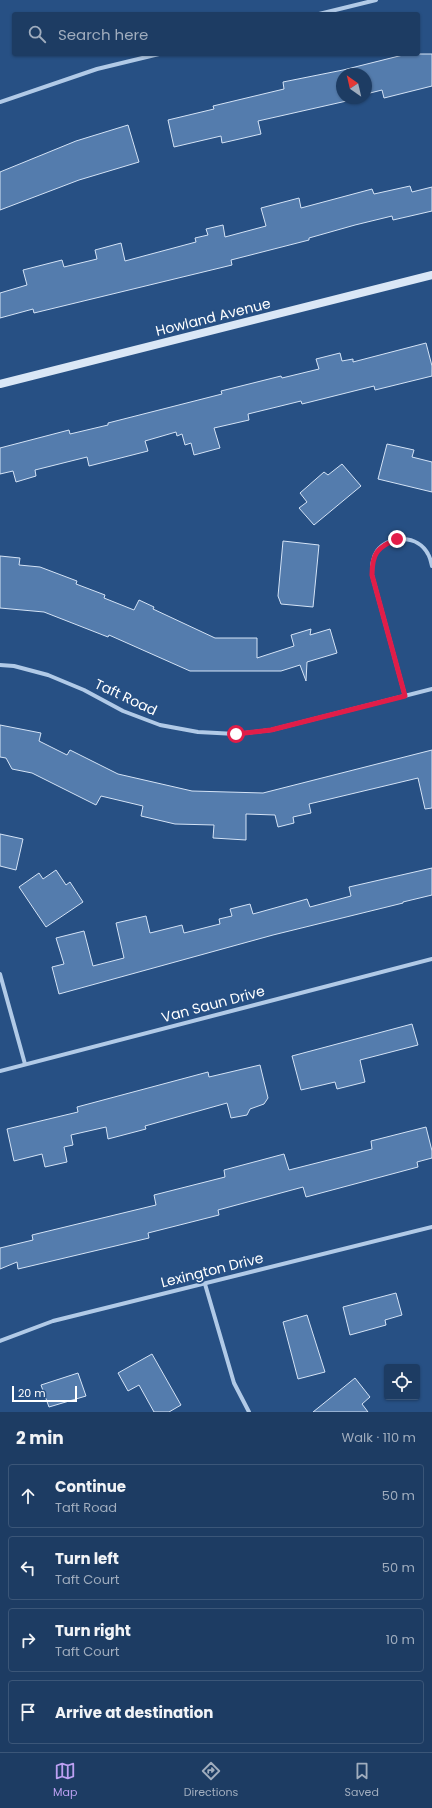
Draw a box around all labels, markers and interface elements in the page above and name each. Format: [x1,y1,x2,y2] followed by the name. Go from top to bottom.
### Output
[12,12,420,56] search box
[26,23,48,45] icon: search
[58,24,148,45] text: Search here
[336,68,372,104] north arrow
[153,293,273,341] street label: Howland Avenue
[388,530,406,548] route end
[91,674,161,720] street label: Taft Road
[227,725,245,743] route start
[159,981,267,1027] street label: Van Saun Drive
[159,1248,266,1292] street label: Lexington Drive
[384,1364,420,1400] map controls
[384,1364,420,1400] button: locate
[12,1384,77,1403] scale bar
[18,1385,46,1401] text: 20 m
[16,1426,64,1450] text: 2 min
[342,1428,416,1447] text: Walk · 110 m
[55,1476,126,1497] text: Continue
[17,1485,39,1507] icon: ahead
[382,1486,415,1505] text: 50 m
[55,1498,117,1517] text: Taft Road
[55,1548,119,1569] text: Turn left
[17,1557,39,1579] icon: left
[382,1558,415,1577] text: 50 m
[55,1570,120,1589] text: Taft Court
[55,1620,131,1641] text: Turn right
[17,1629,39,1651] icon: right
[386,1630,415,1649] text: 10 m
[55,1642,120,1661] text: Taft Court
[17,1701,39,1723] icon: arrive
[55,1702,213,1723] text: Arrive at destination
[53,1760,77,1801] tab: Map
[184,1760,238,1801] tab: Directions
[345,1760,379,1801] tab: Saved

